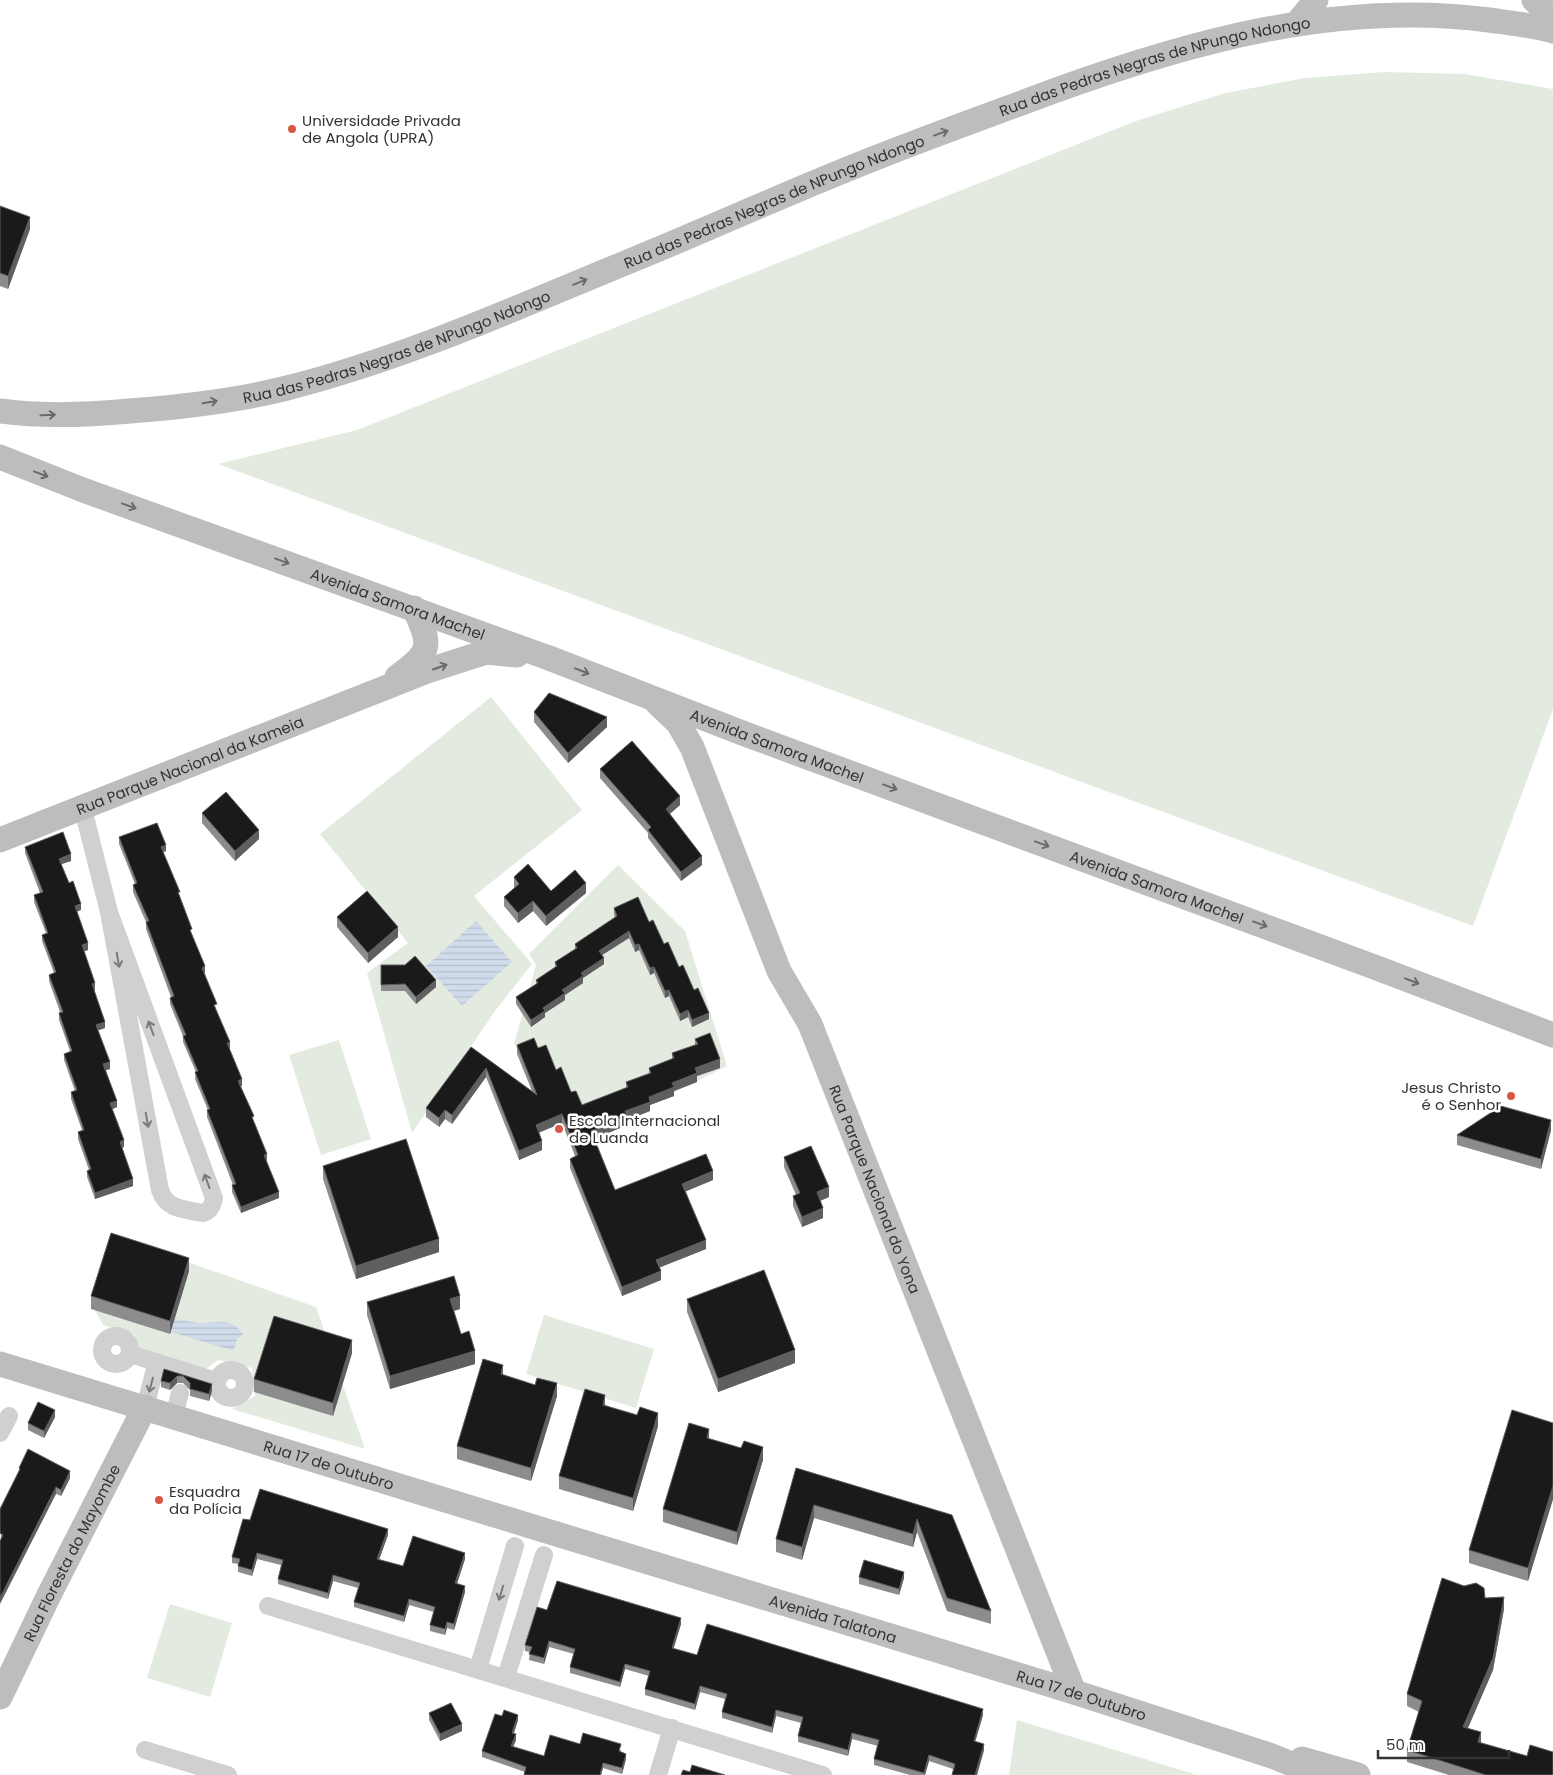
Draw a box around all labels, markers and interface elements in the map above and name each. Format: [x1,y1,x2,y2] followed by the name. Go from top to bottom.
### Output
[996,12,1312,121] street label: Rua das Pedras Negras de NPungo Ndongo
[302,110,461,148] place label: Universidade Privada de Angola (UPRA)
[286,123,298,135] marker: Universidade Privada de Angola (UPRA)
[932,128,948,137] one-way arrow
[620,130,927,273] street label: Rua das Pedras Negras de NPungo Ndongo
[572,276,587,286] one-way arrow
[241,285,553,408] street label: Rua das Pedras Negras de NPungo Ndongo
[202,397,218,407] one-way arrow
[40,410,56,420] one-way arrow
[33,470,48,479] one-way arrow
[120,502,136,511] one-way arrow
[273,557,289,566] one-way arrow
[308,562,488,645] street label: Avenida Samora Machel
[432,662,448,671] one-way arrow
[574,667,589,676] one-way arrow
[687,703,867,788] street label: Avenida Samora Machel
[73,711,307,819] street label: Rua Parque Nacional da Kameia
[881,783,897,792] one-way arrow
[1034,840,1049,849] one-way arrow
[1067,845,1247,928] street label: Avenida Samora Machel
[1252,920,1267,929] one-way arrow
[114,952,123,968] one-way arrow
[1404,977,1420,986] one-way arrow
[146,1021,155,1036] one-way arrow
[1401,1077,1501,1115] place label: Jesus Christo é o Senhor
[825,1082,926,1297] street label: Rua Parque Nacional do Yona
[1505,1090,1517,1102] marker: Jesus Christo é o Senhor
[569,1110,720,1148] place label: Escola Internacional de Luanda
[143,1111,153,1127] one-way arrow
[553,1123,565,1135] marker: Escola Internacional de Luanda
[202,1173,211,1189] one-way arrow
[146,1376,155,1392] one-way arrow
[261,1435,397,1494] street label: Rua 17 de Outubro
[18,1460,125,1645] street label: Rua Floresta do Mayombe
[169,1481,242,1519] place label: Esquadra da Polícia
[153,1494,165,1506] marker: Esquadra da Polícia
[496,1585,506,1601] one-way arrow
[767,1589,899,1648] street label: Avenida Talatona
[1014,1665,1149,1725] street label: Rua 17 de Outubro
[1378,1728,1509,1760] scale bar
[1386,1734,1424,1755] text: 50 m

